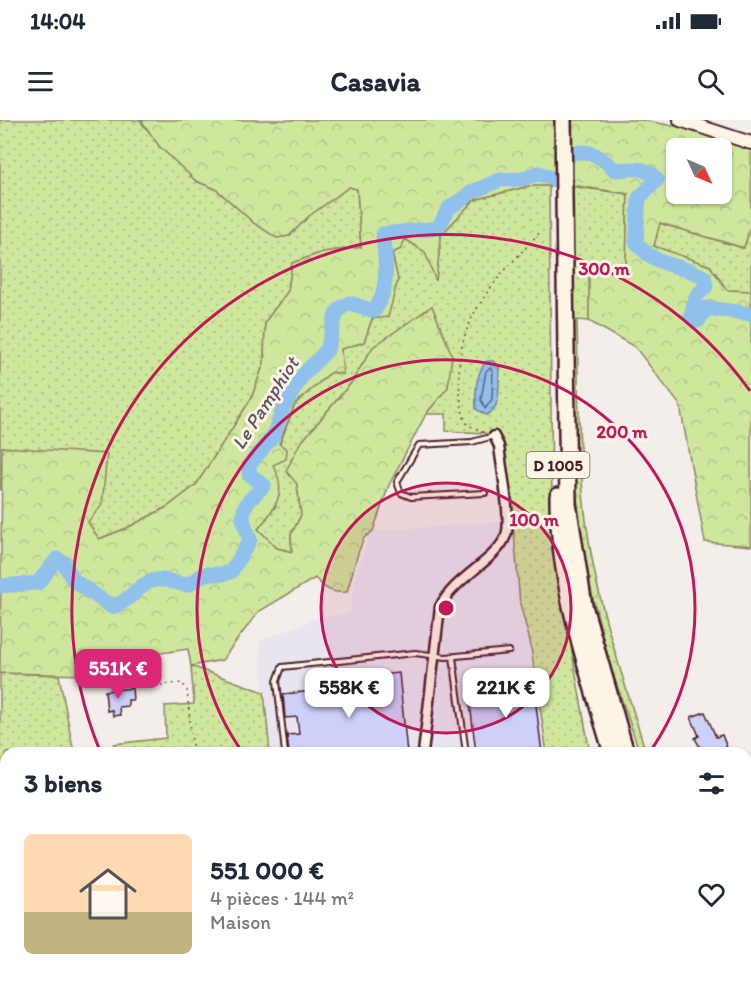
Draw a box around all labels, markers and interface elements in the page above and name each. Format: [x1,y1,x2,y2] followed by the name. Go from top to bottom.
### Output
[30,8,86,35] text: 14:04
[24,65,57,98] icon: menu
[330,65,421,98] text: Casavia
[694,65,727,98] icon: search
[666,138,732,204] north arrow
[666,138,732,204] map controls
[578,258,630,280] text: 300 m
[226,351,305,454] water label: Le Pamphiot
[597,421,648,443] text: 200 m
[526,452,590,478] road number: D 1005
[509,509,560,531] text: 100 m
[436,598,456,618] centre of rings
[69,649,167,700] pin: 551K €
[89,656,147,680] text: 551K €
[300,668,398,719] pin: 558K €
[457,668,555,719] pin: 221K €
[319,675,379,699] text: 558K €
[476,675,536,699] text: 221K €
[24,767,102,799] text: 3 biens
[695,767,728,800] icon: filters
[210,854,324,886] text: 551 000 €
[72,858,144,930] icon: home
[695,878,728,911] icon: heart
[210,886,354,910] text: 4 pièces · 144 m²
[210,910,271,934] text: Maison

